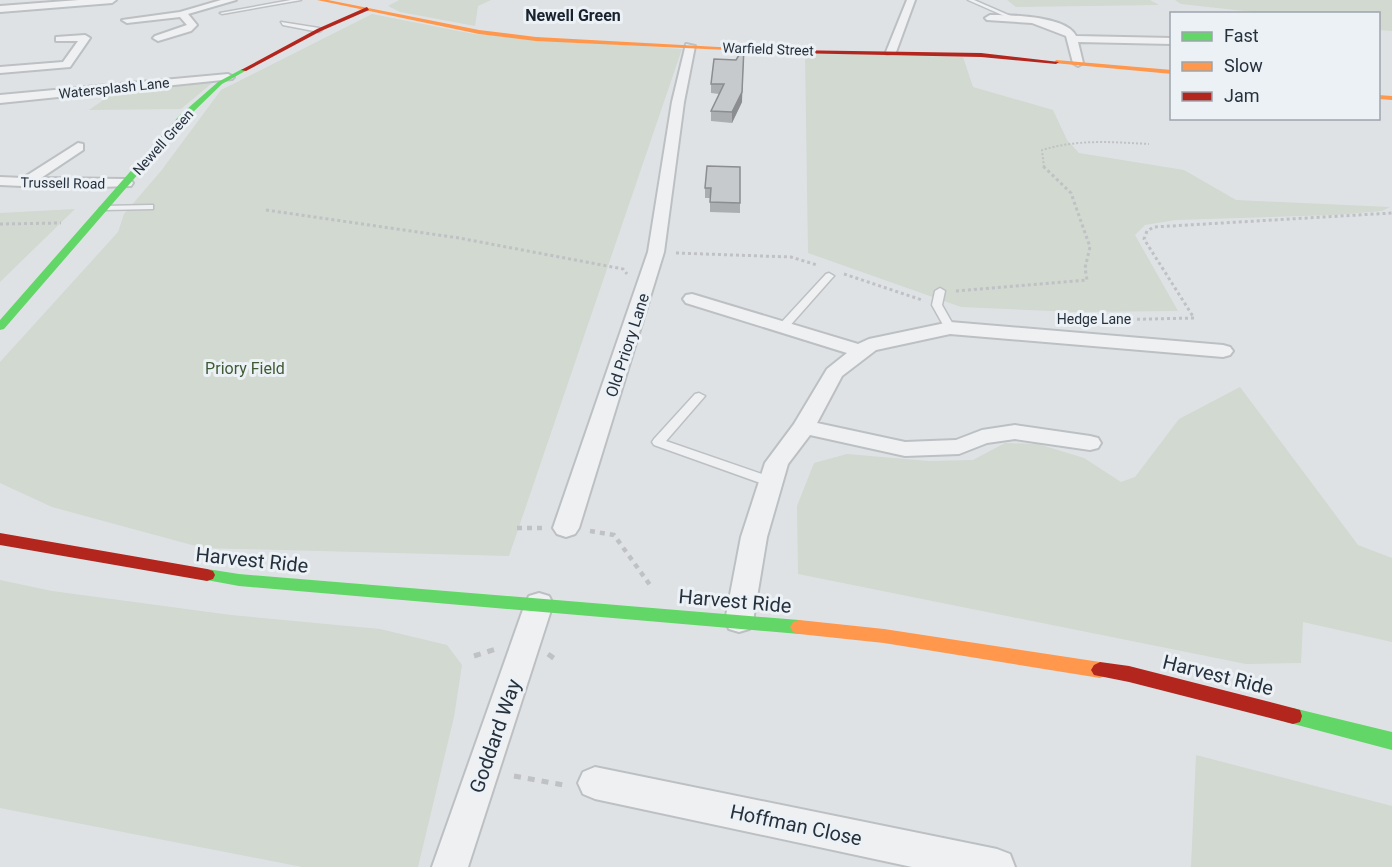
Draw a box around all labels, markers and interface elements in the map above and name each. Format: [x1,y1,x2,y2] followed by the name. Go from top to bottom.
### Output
[525,6,621,25] district label: Newell Green
[1170,12,1380,120] legend
[1224,25,1259,46] text: Fast
[722,39,814,59] street label: Warfield Street
[1224,55,1263,76] text: Slow
[58,74,170,102] street label: Watersplash Lane
[1224,85,1260,106] text: Jam
[129,106,197,178] street label: Newell Green
[21,174,105,192] street label: Trussell Road
[602,291,653,400] street label: Old Priory Lane
[1057,311,1131,327] street label: Hedge Lane
[205,359,285,378] park label: Priory Field
[194,542,310,578] street label: Harvest Ride
[678,584,792,618] street label: Harvest Ride
[1160,650,1276,700] street label: Harvest Ride
[464,675,526,796] street label: Goddard Way
[728,799,864,851] street label: Hoffman Close

